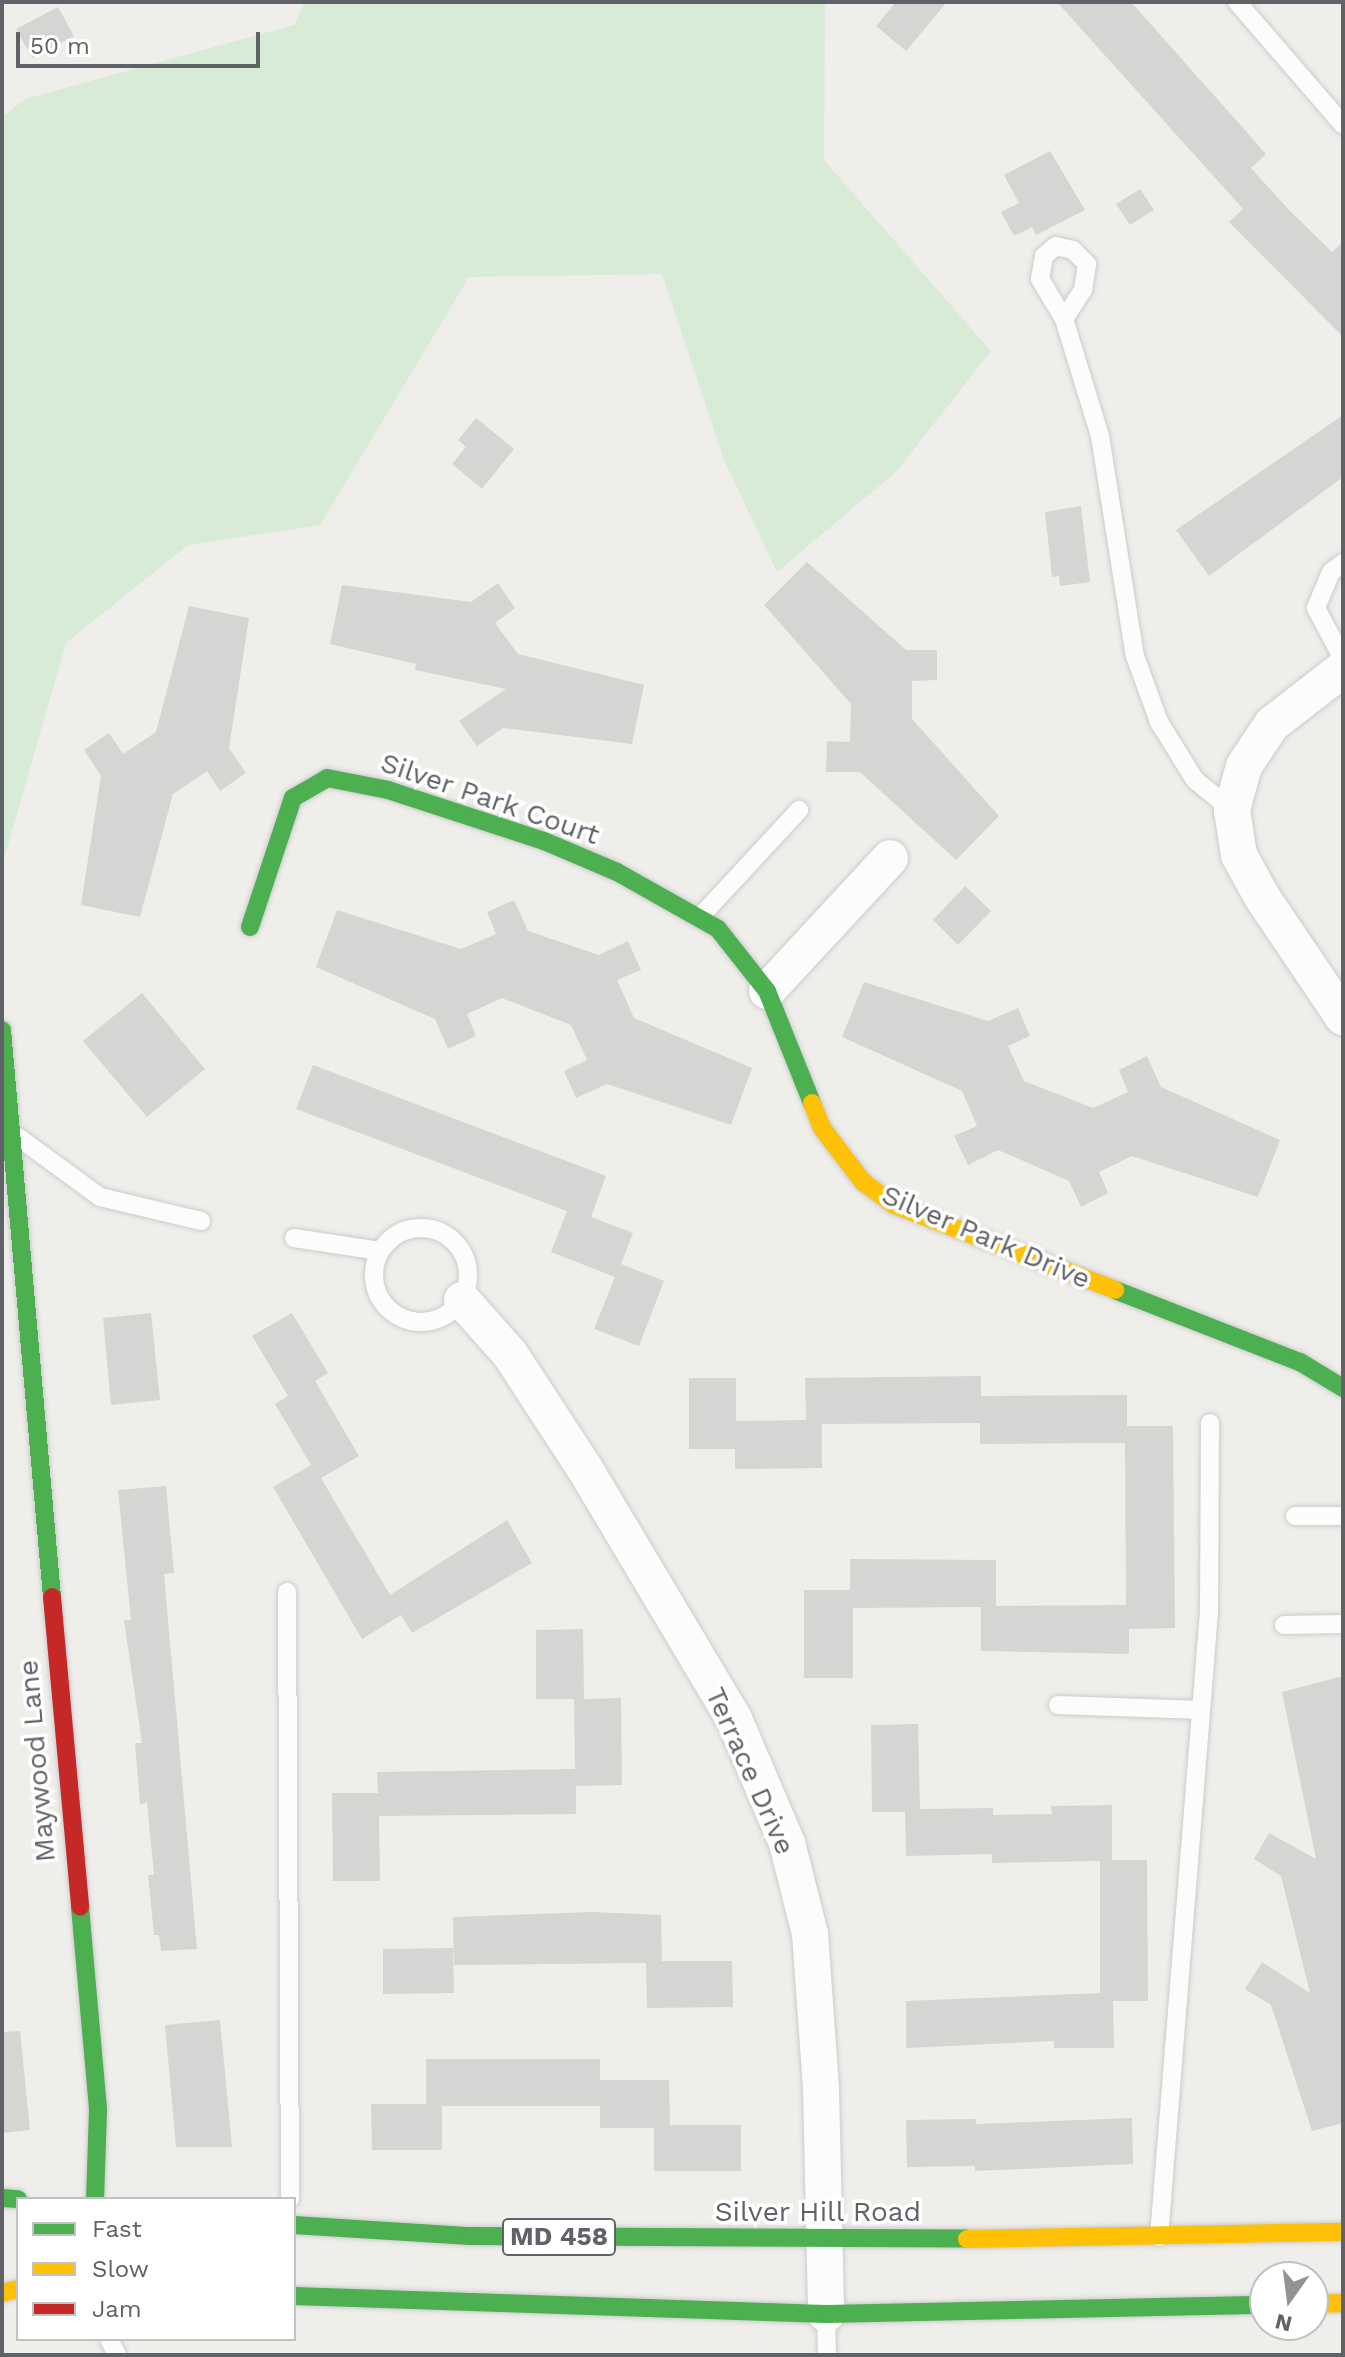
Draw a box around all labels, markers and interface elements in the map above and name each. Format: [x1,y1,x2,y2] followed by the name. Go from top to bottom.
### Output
[20,16,264,66] scale bar
[30,32,90,60] text: 50 m
[376,746,604,852] street label: Silver Park Court
[876,1178,1096,1296] street label: Silver Park Drive
[11,1658,63,1864] street label: Maywood Lane
[698,1682,802,1860] street label: Terrace Drive
[714,2195,922,2229] street label: Silver Hill Road
[16,2197,296,2341] legend
[92,2215,142,2243] text: Fast
[501,2215,617,2259] road number: MD 458
[92,2255,149,2283] text: Slow
[1249,2261,1329,2341] north arrow
[92,2295,142,2323] text: Jam
[1273,2309,1294,2337] text: N

